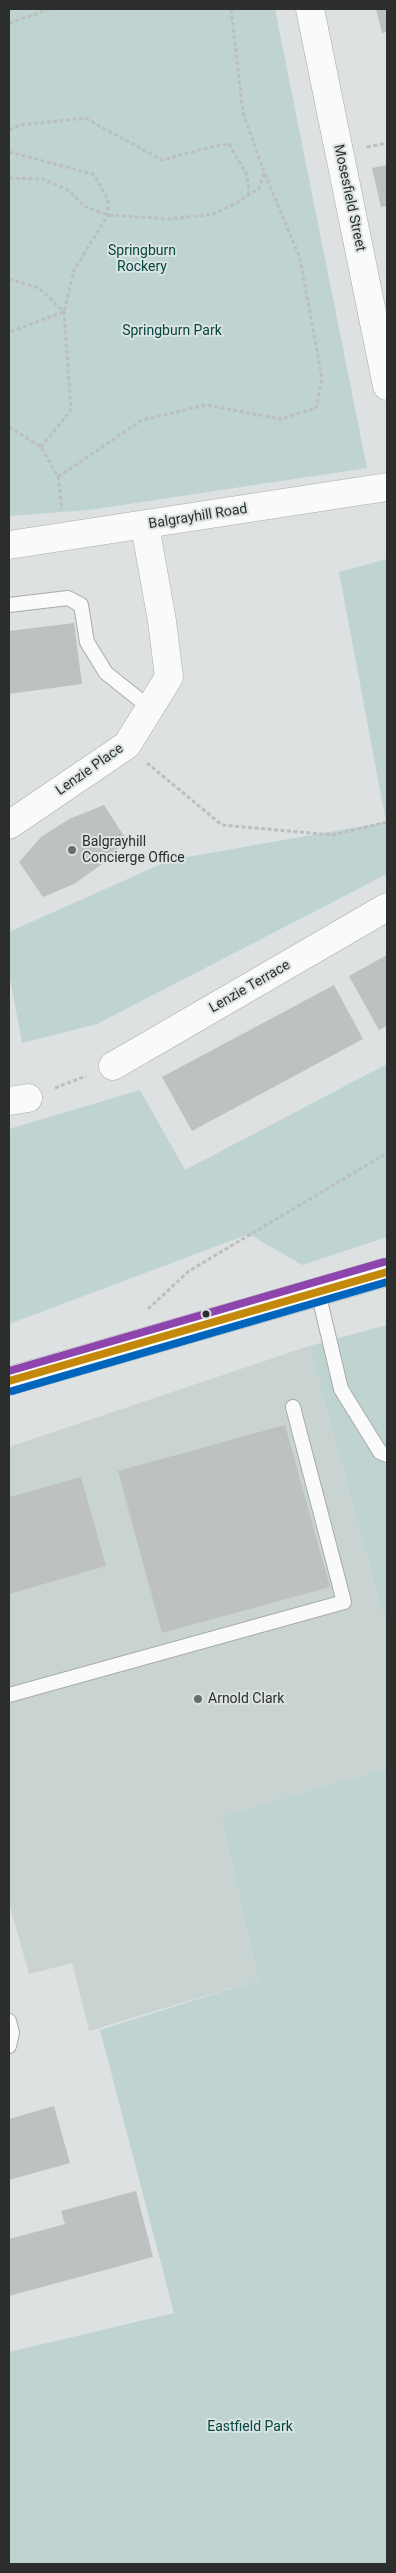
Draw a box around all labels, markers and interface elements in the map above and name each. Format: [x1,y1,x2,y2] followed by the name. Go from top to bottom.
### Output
[329,143,369,253] street label: Mosesfield Street
[108,243,176,276] park label: Springburn Rockery
[122,323,222,339] park label: Springburn Park
[147,501,249,533] street label: Balgrayhill Road
[53,741,127,799] street label: Lenzie Place
[82,834,185,866] place label: Balgrayhill Concierge Office
[66,844,78,856] marker: Balgrayhill Concierge Office
[207,957,293,1017] street label: Lenzie Terrace
[201,1309,211,1319] unlabelled marker
[208,1691,284,1707] place label: Arnold Clark
[192,1693,204,1705] marker: Arnold Clark
[207,2419,293,2435] park label: Eastfield Park

